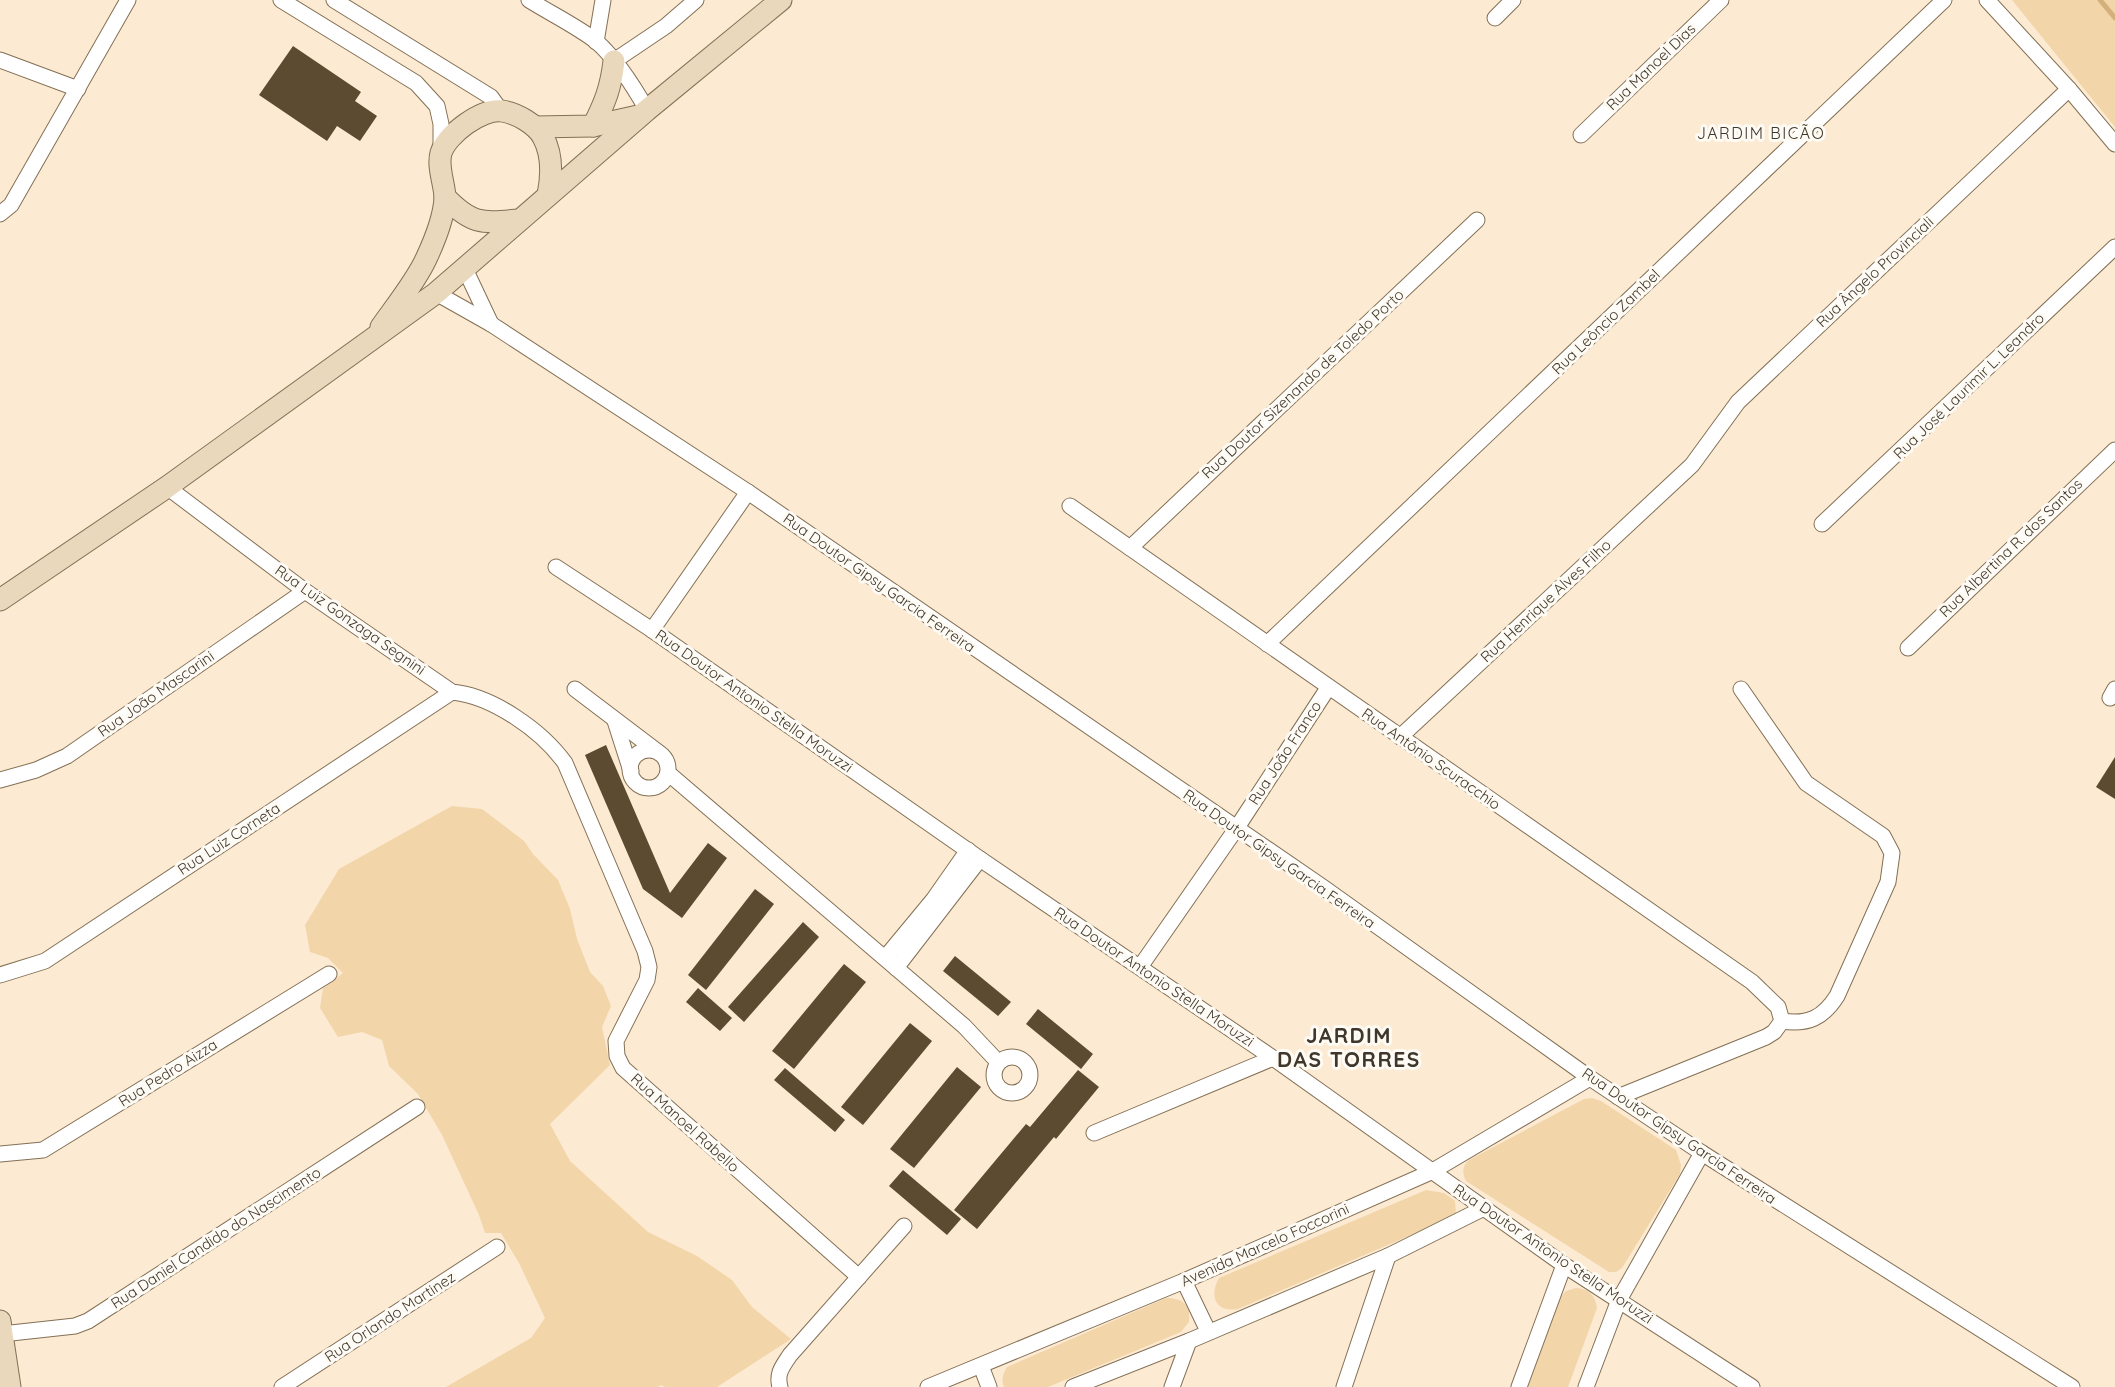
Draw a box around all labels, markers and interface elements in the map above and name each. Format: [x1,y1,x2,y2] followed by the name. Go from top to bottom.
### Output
[1602,19,1699,114] street label: Rua Manoel Dias
[1697,123,1825,143] district label: JARDIM BICÃO
[1812,212,1937,331] street label: Rua Ângelo Provinciali
[1547,265,1664,378] street label: Rua Leôncio Zambel
[1198,285,1408,483] street label: Rua Doutor Sizenando de Toledo Porto
[1889,308,2048,463] street label: Rua José Laurimir L. Leandro
[1935,474,2086,621] street label: Rua Albertina R. dos Santos
[780,509,979,656] street label: Rua Doutor Gipsy Garcia Ferreira
[1476,535,1615,666] street label: Rua Henrique Alves Filho
[271,560,429,679] street label: Rua Luiz Gonzaga Segnini
[652,625,857,776] street label: Rua Doutor Antonio Stella Moruzzi
[94,646,218,741] street label: Rua João Mascarini
[1244,697,1325,808] street label: Rua João Franco
[1358,704,1504,814] street label: Rua Antônio Scuracchio
[1180,785,1379,932] street label: Rua Doutor Gipsy Garcia Ferreira
[174,798,284,879] street label: Rua Luiz Corneta
[1051,902,1258,1051] street label: Rua Doutor Antonio Stella Moruzzi
[1277,1022,1421,1072] district label: JARDIM DAS TORRES
[115,1035,221,1111] street label: Rua Pedro Aizza
[1579,1063,1780,1208] street label: Rua Doutor Gipsy Garcia Ferreira
[627,1069,744,1176] street label: Rua Manoel Rabello
[107,1162,324,1313] street label: Rua Daniel Candido do Nascimento
[1450,1179,1657,1328] street label: Rua Doutor Antonio Stella Moruzzi
[1178,1199,1352,1290] street label: Avenida Marcelo Foccorini
[321,1267,459,1366] street label: Rua Orlando Martinez

